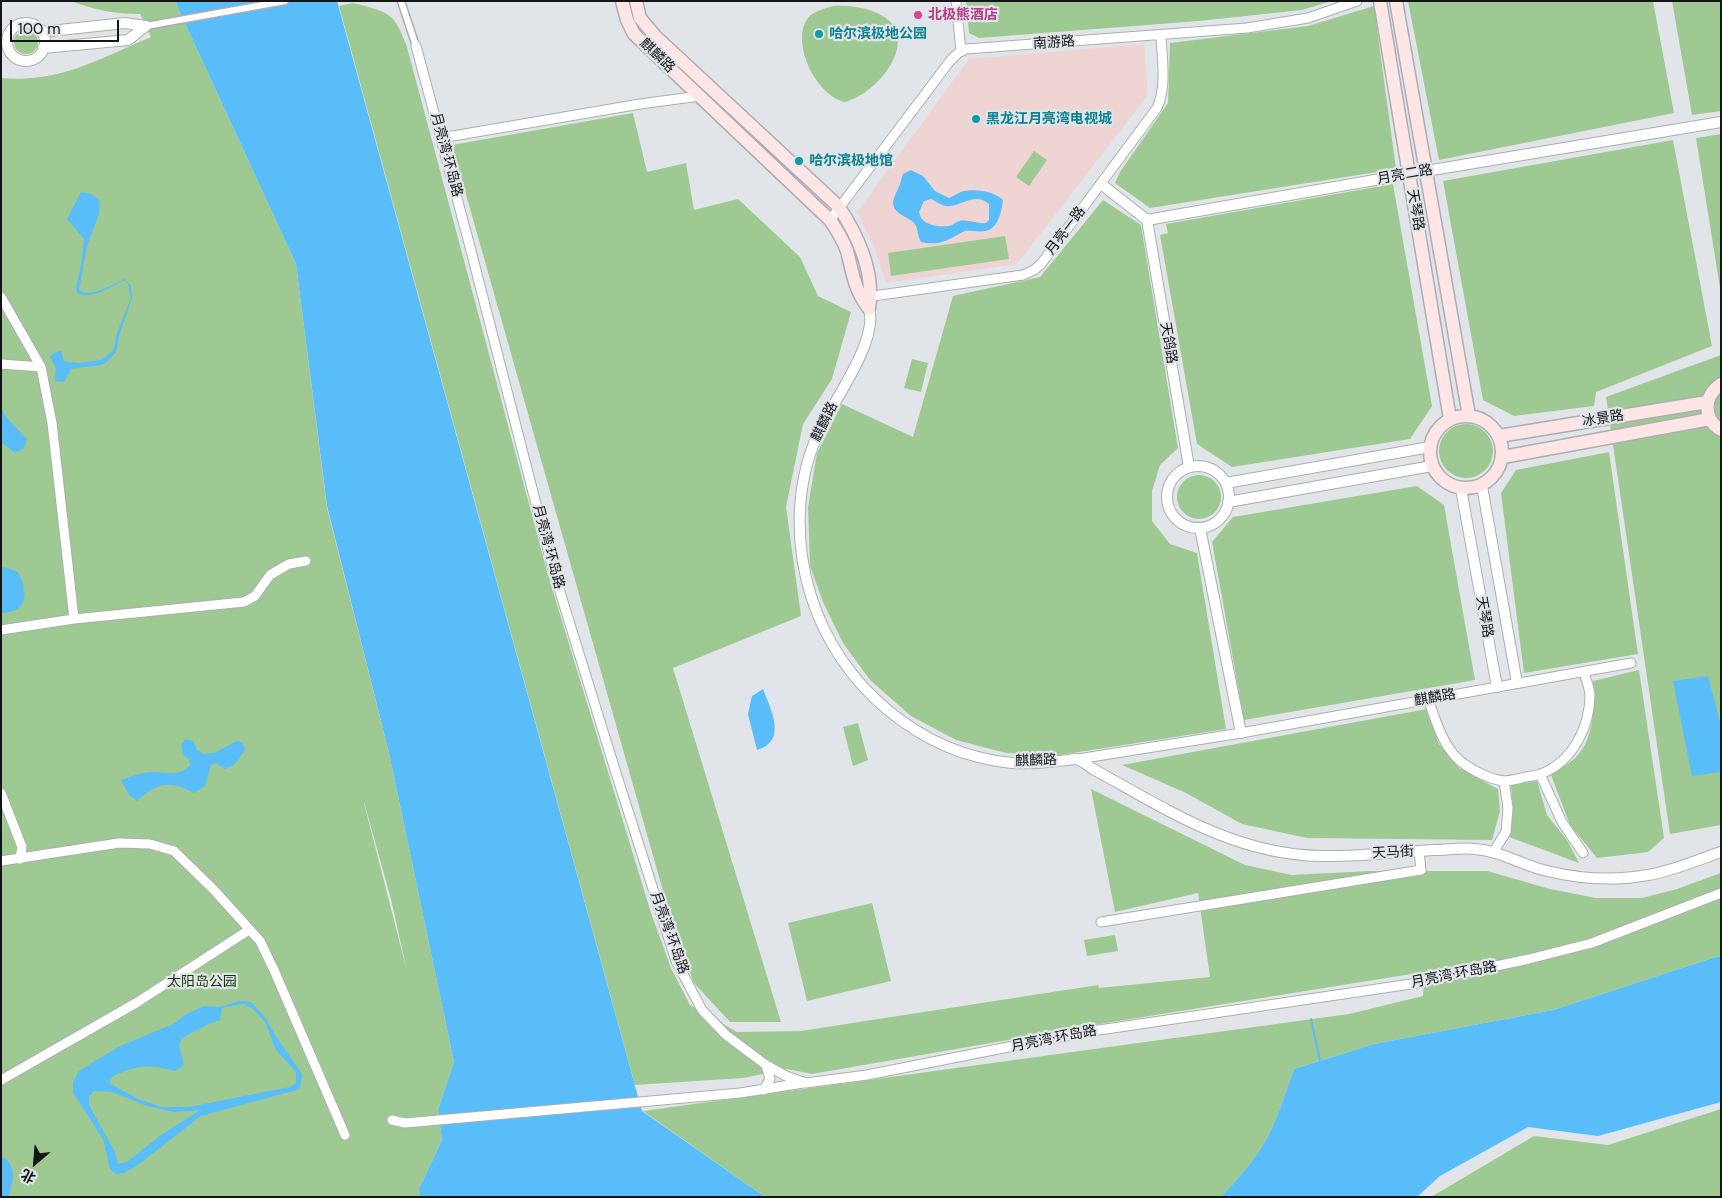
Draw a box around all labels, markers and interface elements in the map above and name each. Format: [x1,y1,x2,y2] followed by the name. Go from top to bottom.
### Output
[928,7,998,23] place label: 北极熊酒店
[912,9,924,21] marker: 北极熊酒店
[12,10,121,42] scale bar
[18,19,61,39] text: 100 m
[829,26,927,42] place label: 哈尔滨极地公园
[813,28,825,40] marker: 哈尔滨极地公园
[1032,33,1076,53] street label: 南游路
[636,35,678,77] street label: 麒麟路
[427,111,465,199] street label: 月亮湾·环岛路
[986,111,1112,127] place label: 黑龙江月亮湾电视城
[970,113,982,125] marker: 黑龙江月亮湾电视城
[809,153,893,169] place label: 哈尔滨极地馆
[793,155,805,167] marker: 哈尔滨极地馆
[1376,162,1434,188] street label: 月亮二路
[1403,188,1427,232] street label: 天琴路
[1042,204,1090,258] street label: 月亮一路
[1156,321,1180,365] street label: 天鸽路
[808,399,842,445] street label: 麒麟路
[1581,407,1625,431] street label: 冰景路
[529,503,567,591] street label: 月亮湾·环岛路
[1472,595,1496,639] street label: 天琴路
[1413,686,1457,710] street label: 麒麟路
[1015,752,1057,770] street label: 麒麟路
[1372,844,1414,862] street label: 天马街
[646,889,692,977] street label: 月亮湾·环岛路
[1410,958,1498,992] street label: 月亮湾·环岛路
[167,974,237,990] park label: 太阳岛公园
[1010,1022,1098,1056] street label: 月亮湾·环岛路
[10,1138,60,1188] north arrow
[18,1165,39,1188] text: 北

